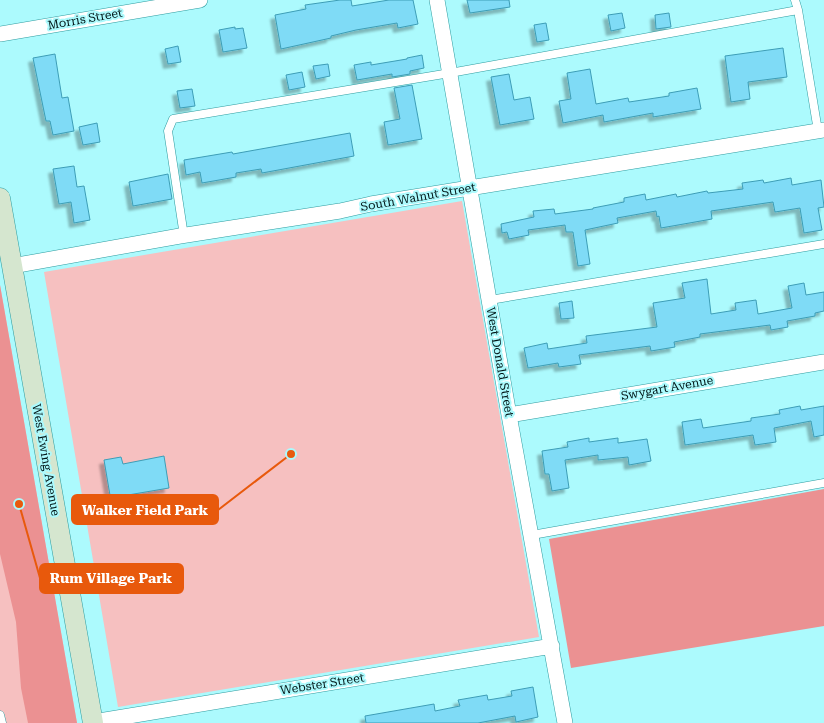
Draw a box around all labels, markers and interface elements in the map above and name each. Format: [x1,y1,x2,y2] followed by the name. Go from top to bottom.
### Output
[47,5,124,32] street label: Morris Street
[359,180,477,214] street label: South Walnut Street
[483,306,517,419] street label: West Donald Street
[620,373,715,403] street label: Swygart Avenue
[29,403,63,518] street label: West Ewing Avenue
[72,495,218,524] callout: Walker Field Park
[82,502,209,518] text: Walker Field Park
[40,564,183,593] callout: Rum Village Park
[50,570,173,586] text: Rum Village Park
[279,670,366,698] street label: Webster Street

